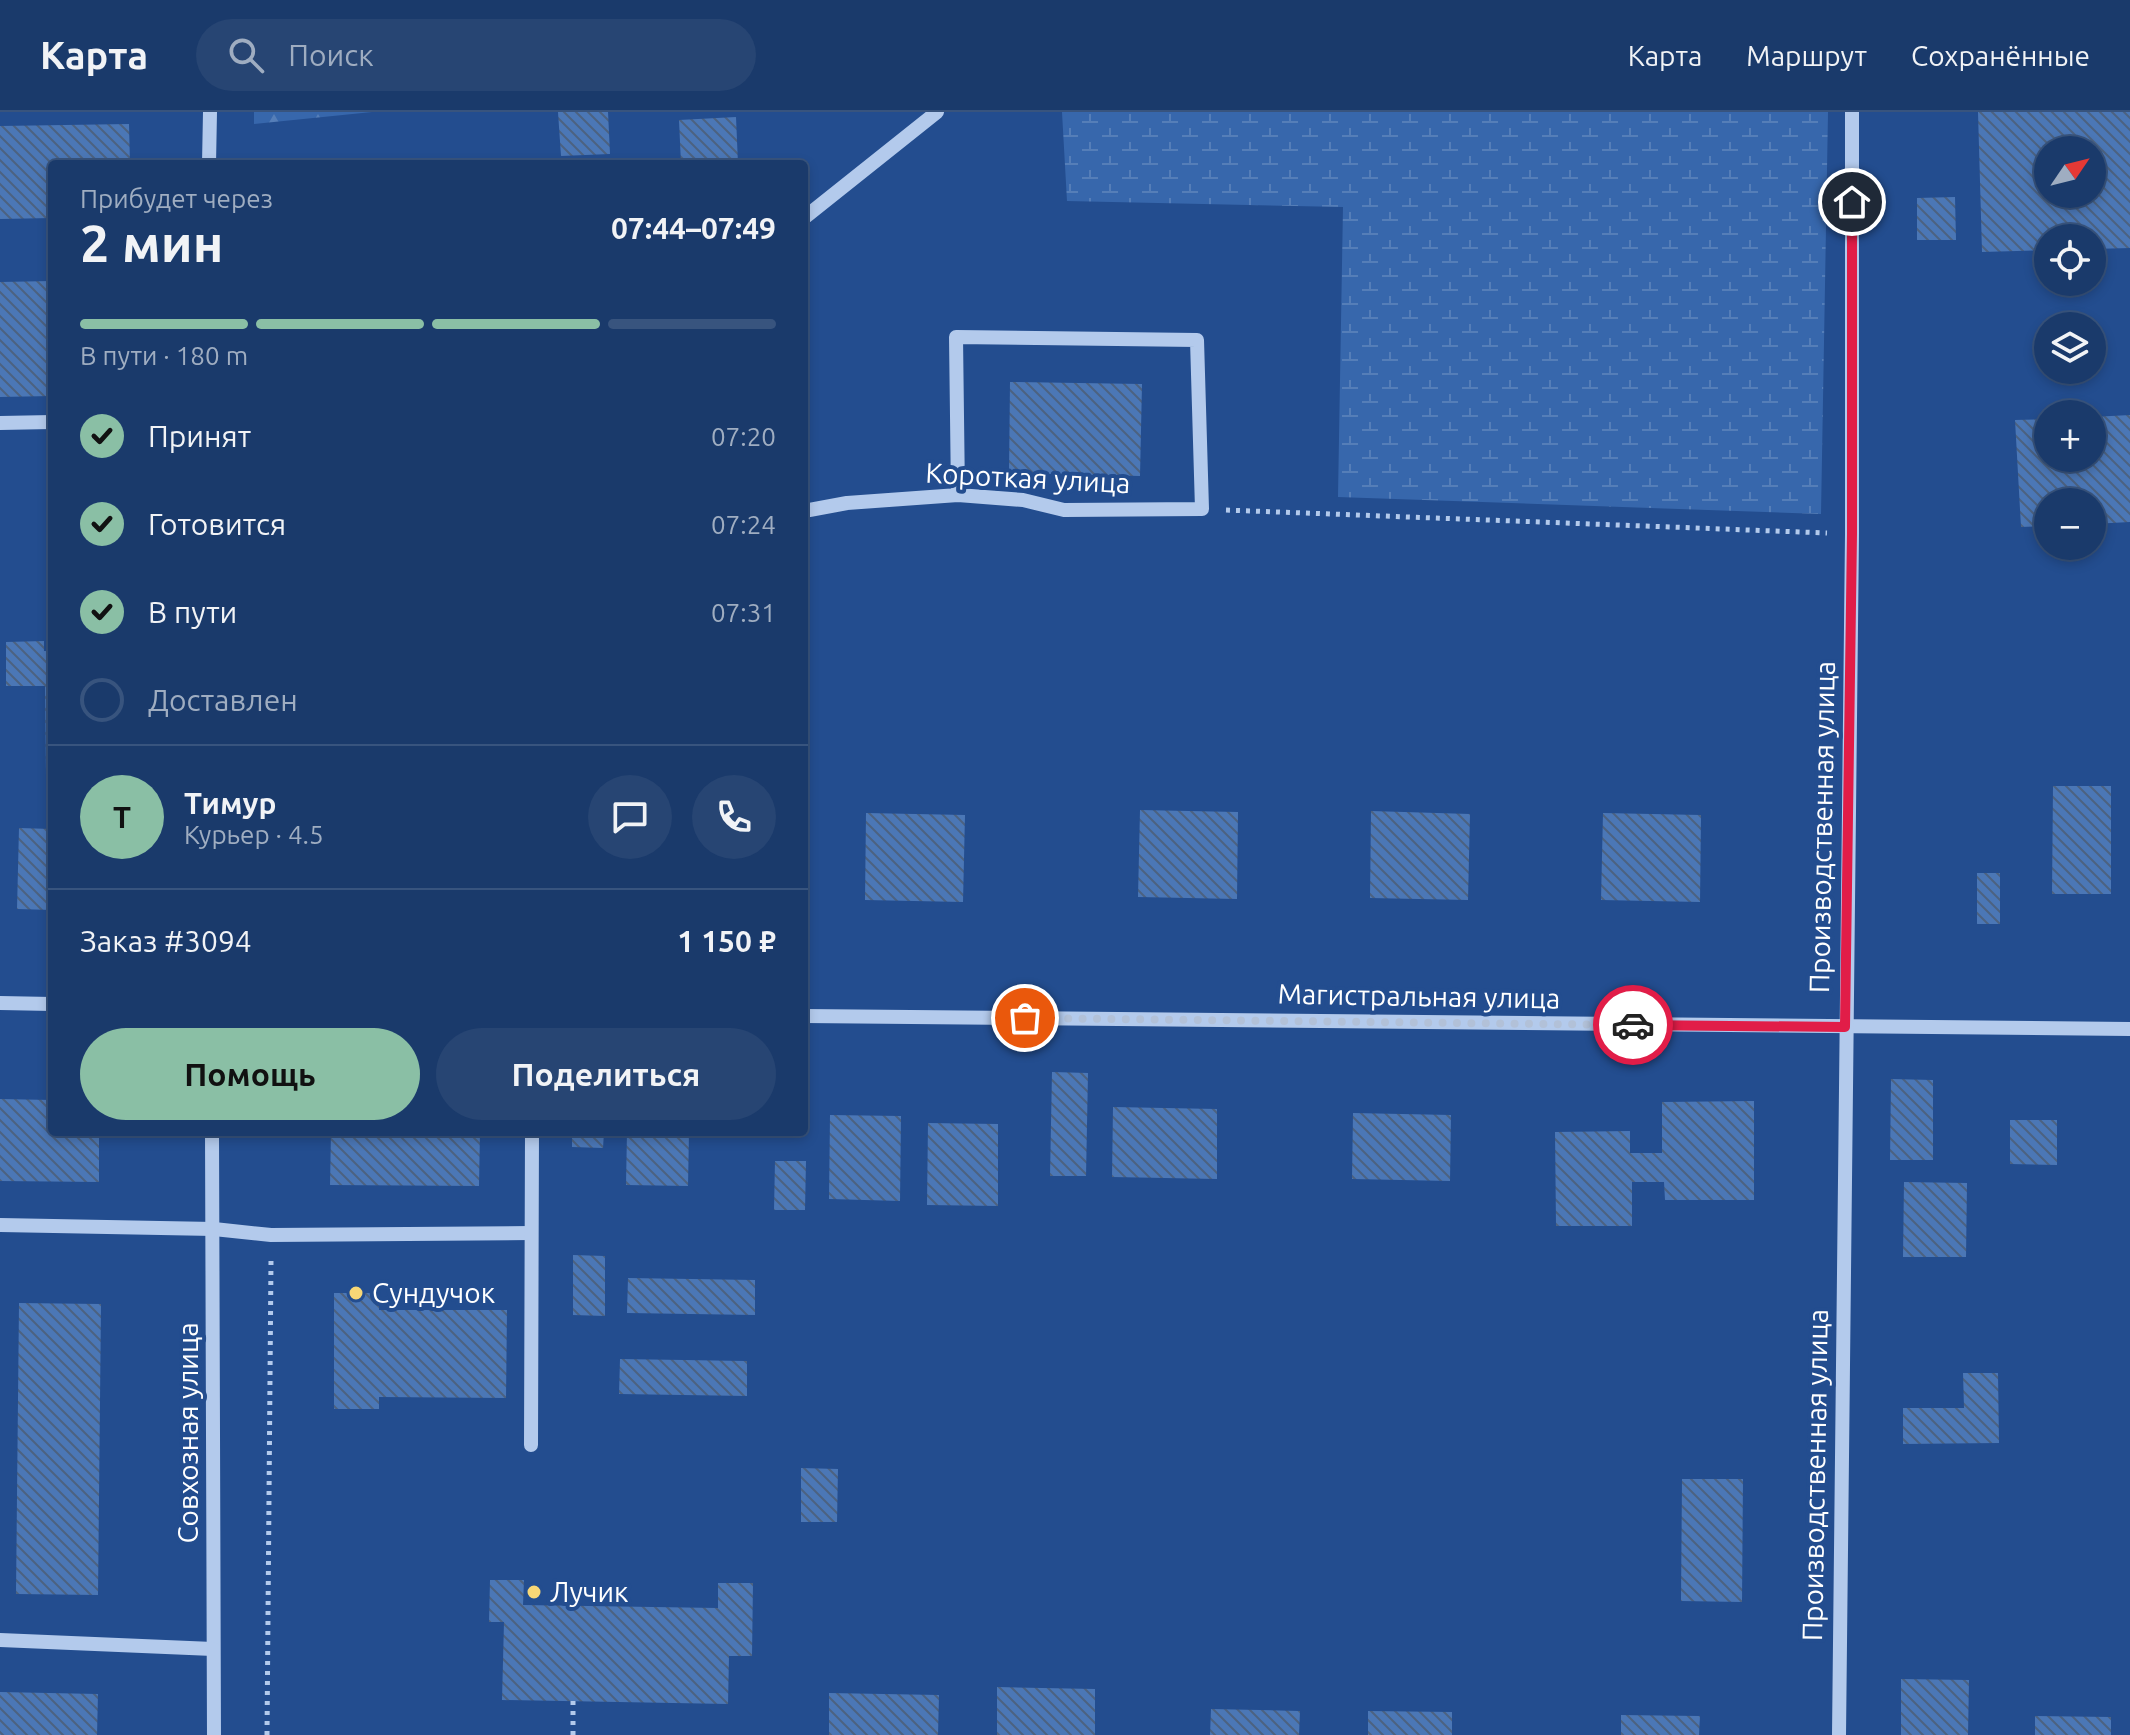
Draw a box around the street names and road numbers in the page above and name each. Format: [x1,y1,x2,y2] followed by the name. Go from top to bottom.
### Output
[925,457,1131,498] street label: Короткая улица
[1803,661,1840,993] street label: Производственная улица
[1277,978,1561,1013] street label: Магистральная улица
[1796,1309,1833,1641] street label: Производственная улица
[172,1322,203,1544] street label: Совхозная улица

